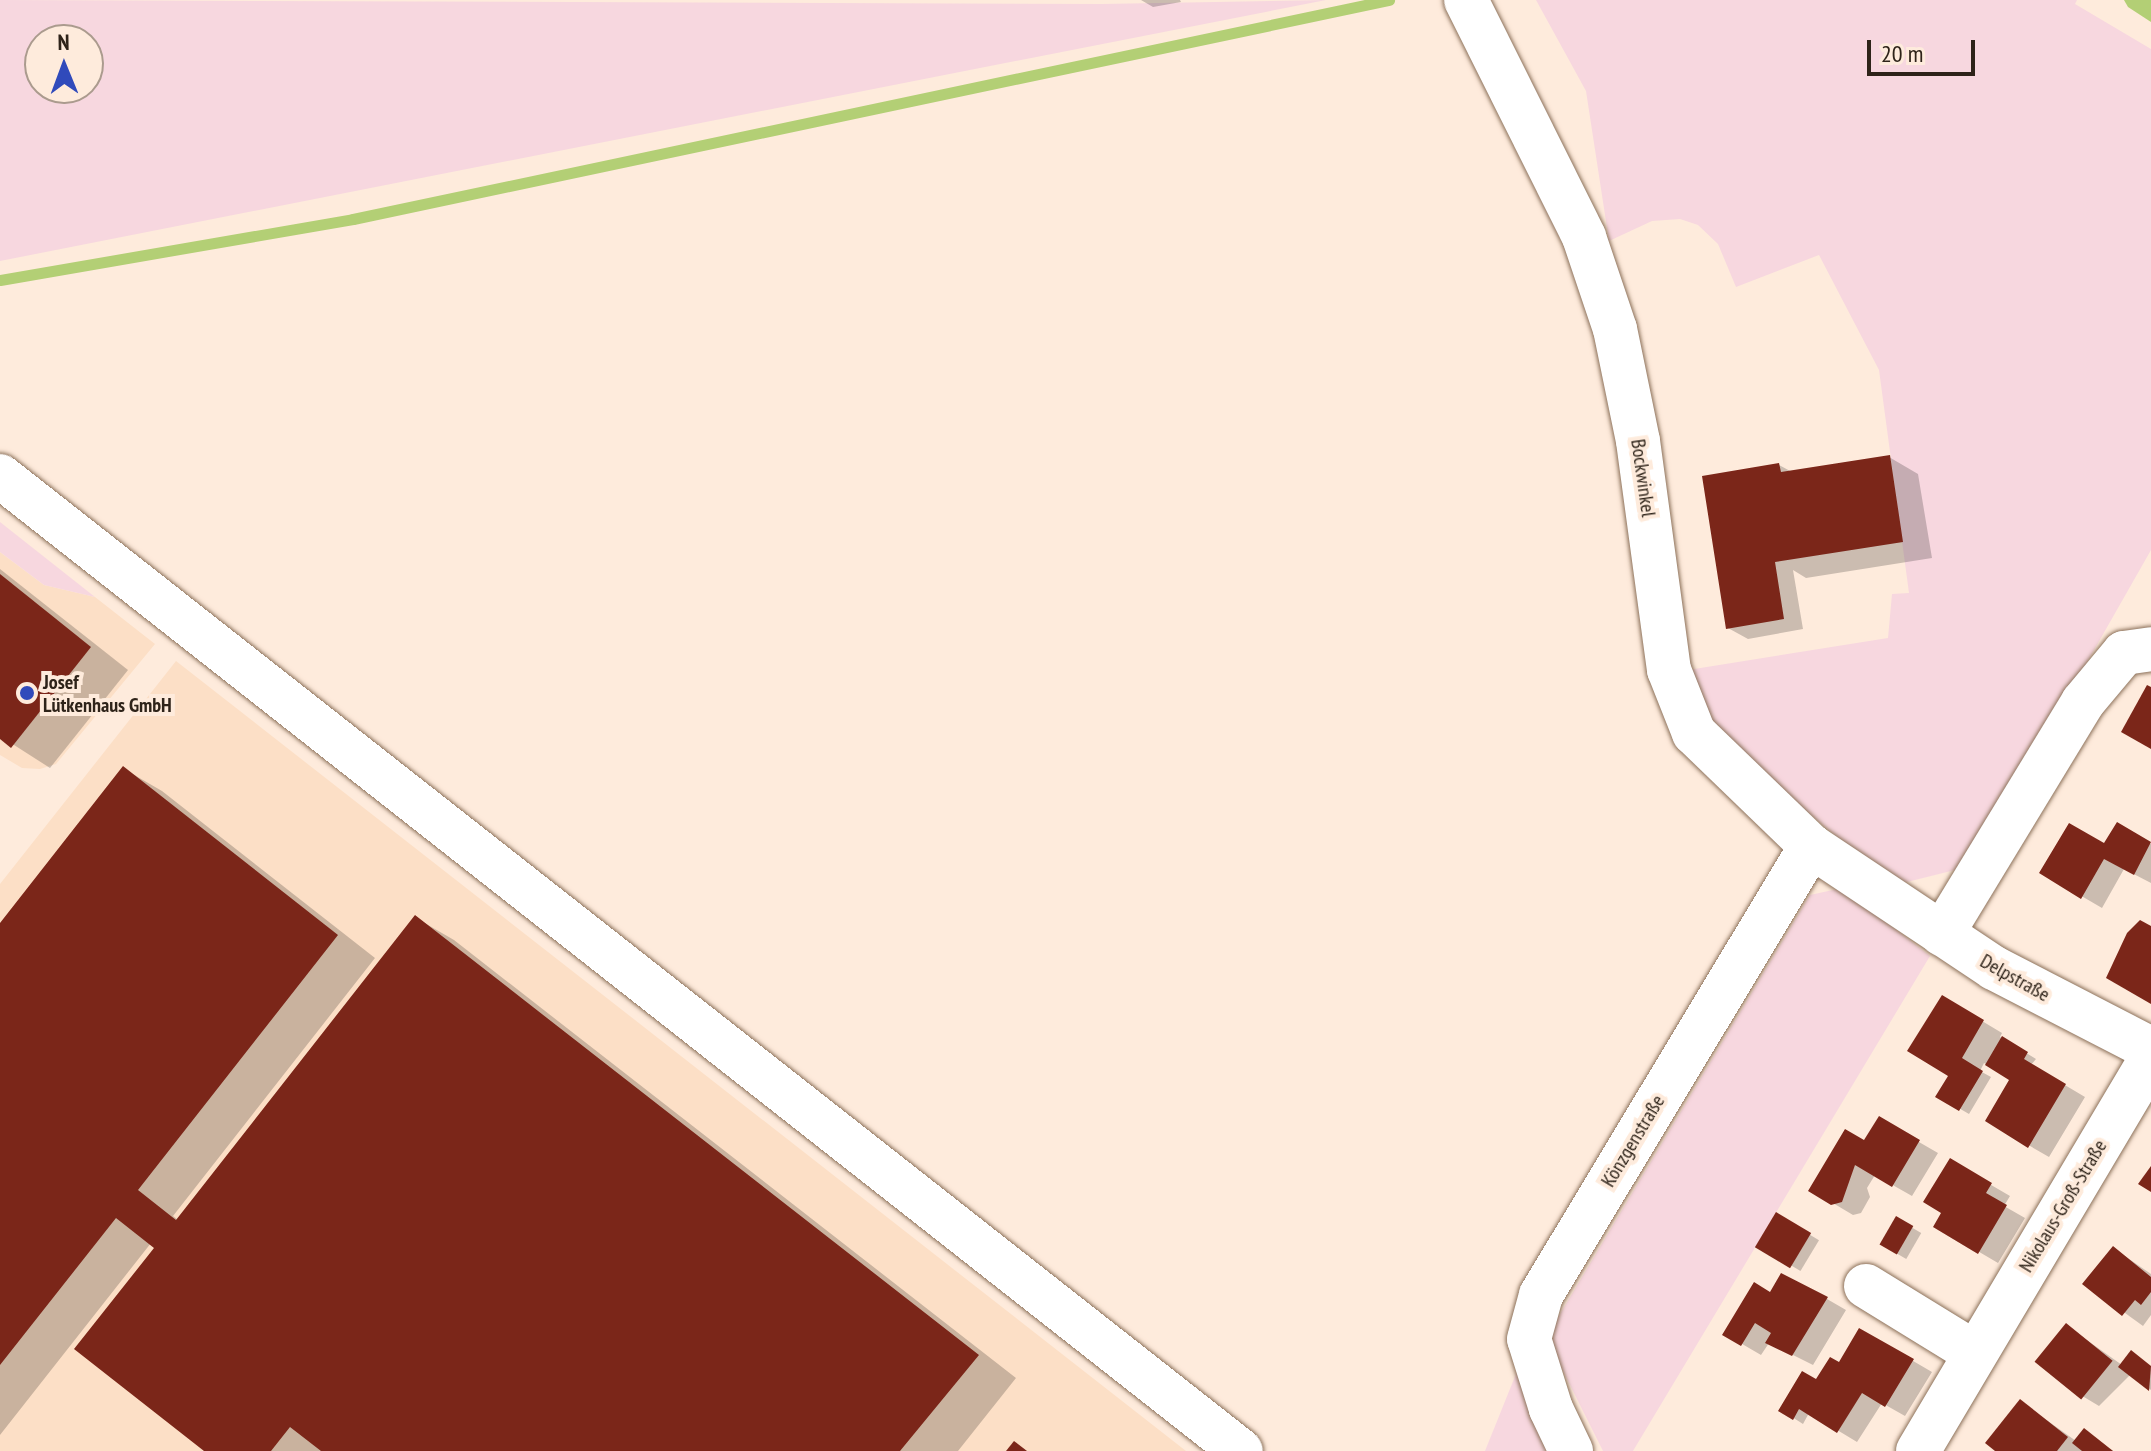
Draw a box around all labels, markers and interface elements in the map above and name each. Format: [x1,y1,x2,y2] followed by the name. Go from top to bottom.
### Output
[24,24,104,104] north arrow
[1871,24,1979,74] scale bar
[57,28,70,56] text: N
[1881,38,1923,69] text: 20 m
[1626,438,1660,518] street label: Bockwinkel
[43,670,172,717] place label: Josef Lütkenhaus GmbH
[18,684,36,702] marker: Josef Lütkenhaus GmbH
[1976,949,2054,1007] street label: Delpstraße
[1596,1091,1670,1191] street label: Könzgenstraße
[2014,1135,2112,1277] street label: Nikolaus-Groß-Straße

